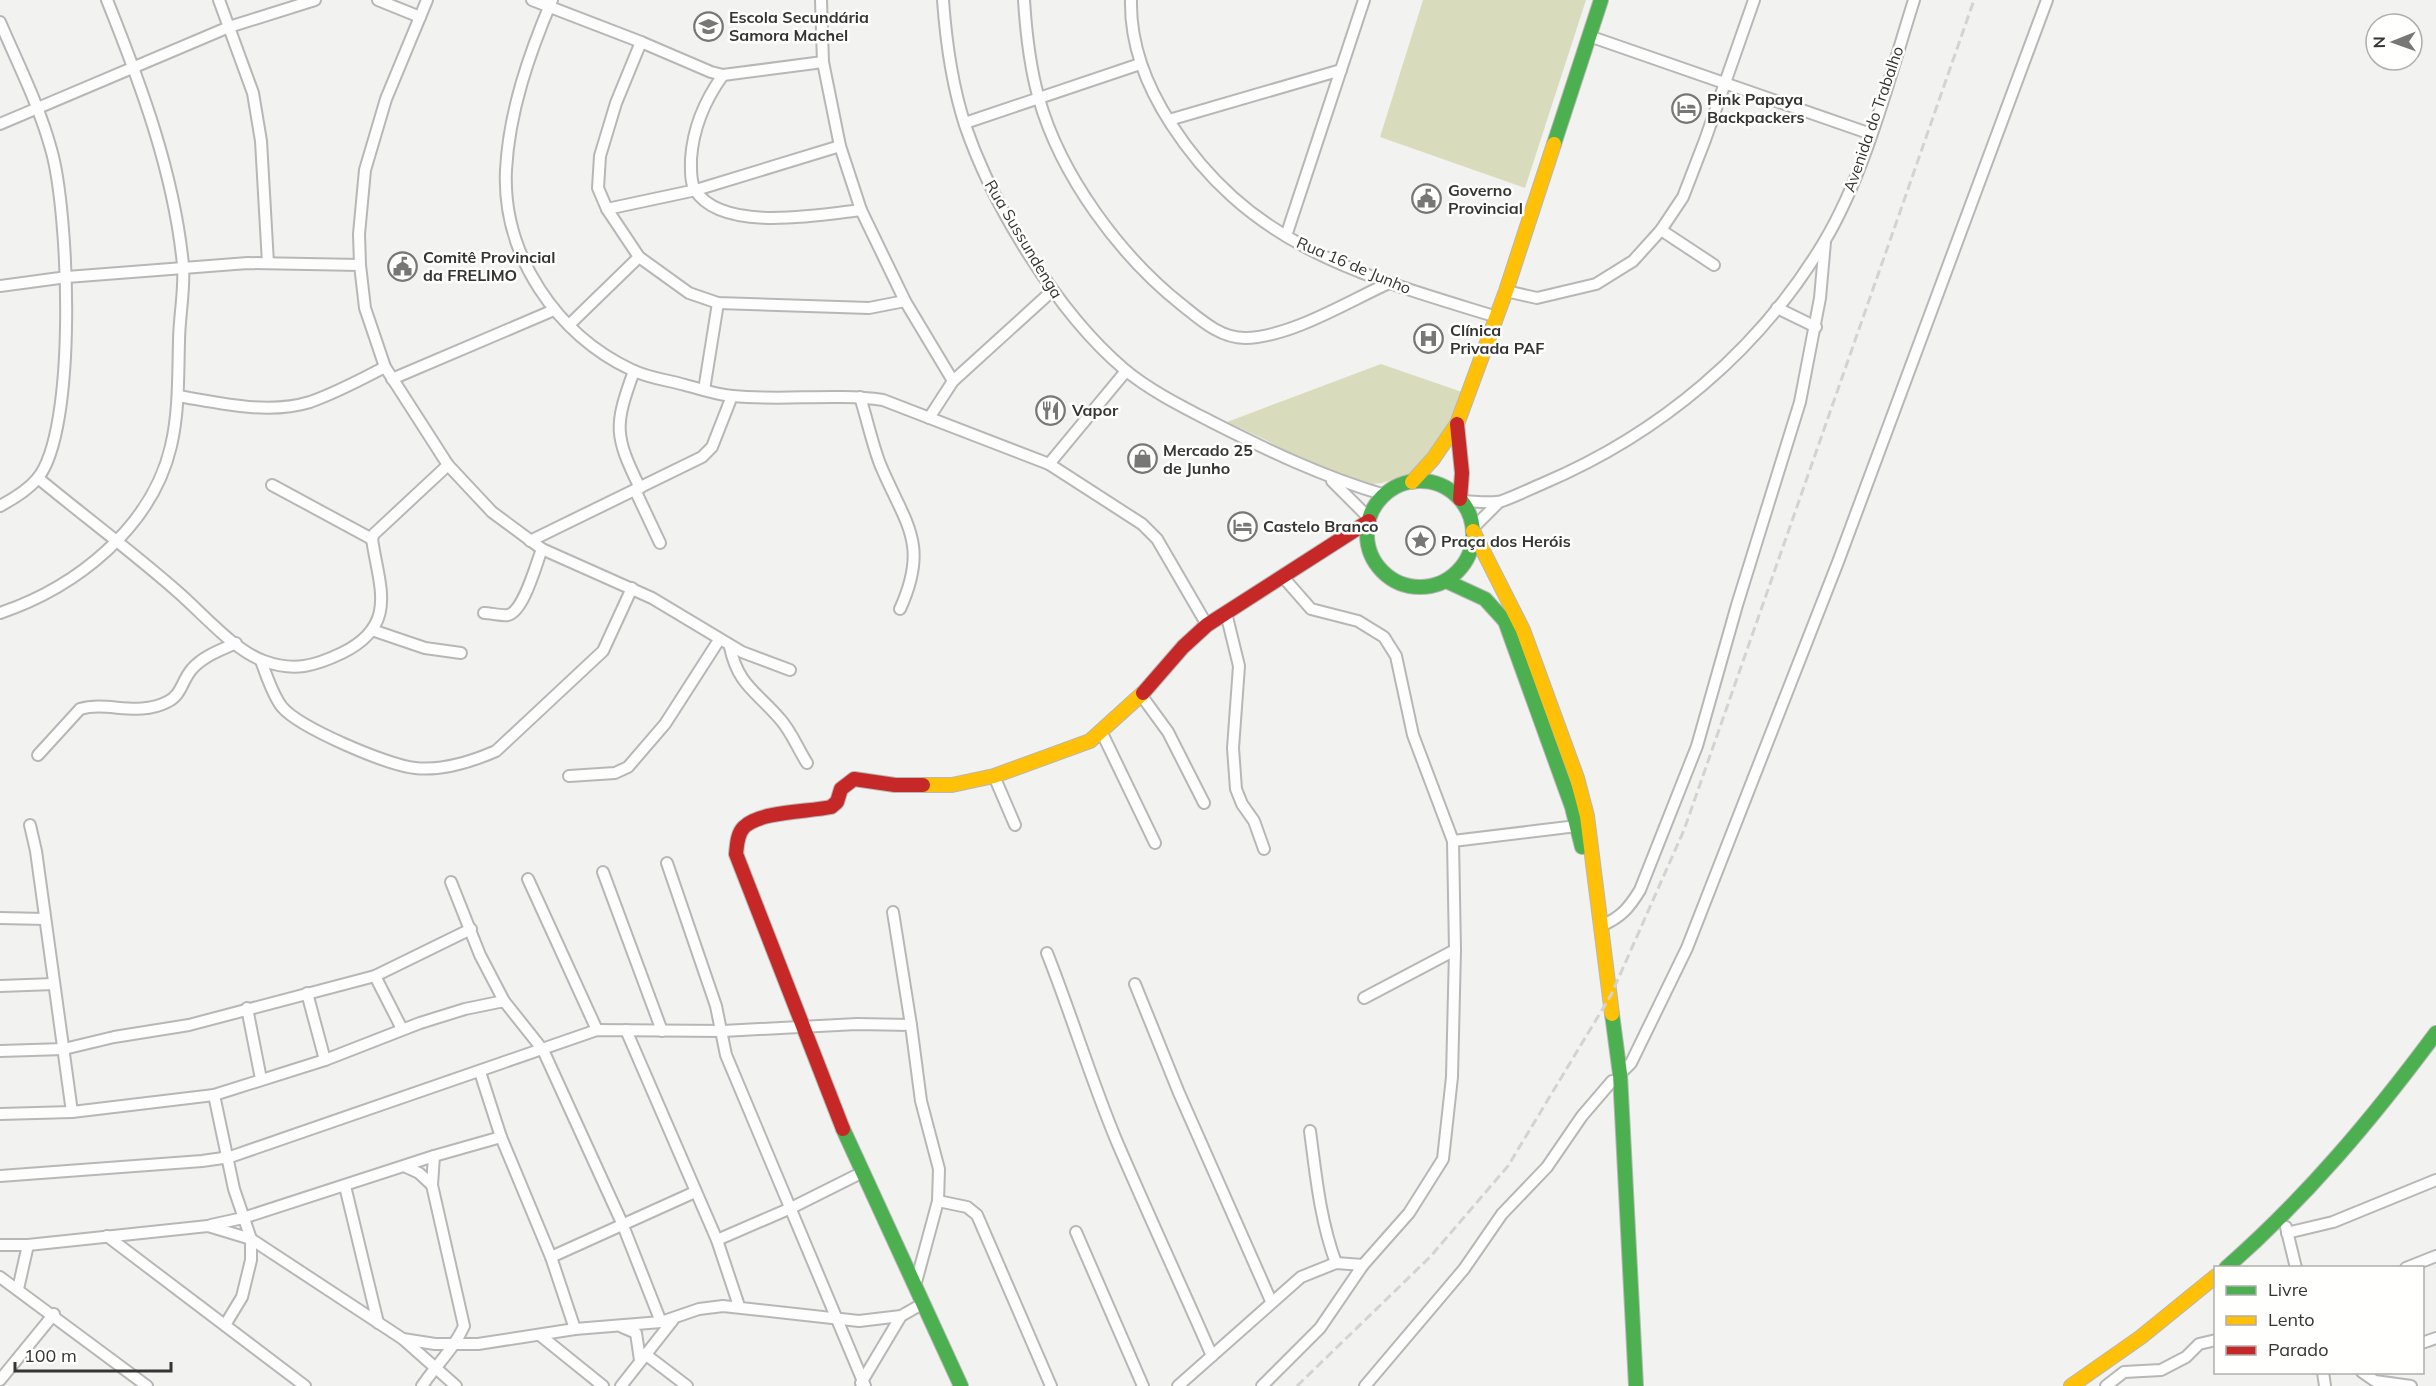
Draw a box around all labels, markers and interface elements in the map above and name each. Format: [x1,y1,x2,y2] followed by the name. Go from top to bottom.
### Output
[729,7,869,45] place label: Escola Secundária Samora Machel
[692,10,724,42] school or university icon: Escola Secundária Samora Machel
[2364,12,2424,72] north arrow
[2369,36,2389,48] text: N
[1839,43,1907,195] street label: Avenida do Trabalho
[1707,89,1804,127] place label: Pink Papaya Backpackers
[1670,92,1702,124] hotel icon: Pink Papaya Backpackers
[981,176,1067,302] street label: Rua Sussundenga
[1448,180,1523,218] place label: Governo Provincial
[1411,183,1443,215] public building icon: Governo Provincial
[1294,232,1414,298] street label: Rua 16 de Junho
[423,247,555,285] place label: Comitê Provincial da FRELIMO
[386,250,418,282] public building icon: Comitê Provincial da FRELIMO
[1450,320,1544,358] place label: Clínica Privada PAF
[1413,323,1445,355] hospital icon: Clínica Privada PAF
[1035,394,1067,426] restaurant icon: Vapor
[1071,400,1119,420] place label: Vapor
[1163,440,1253,478] place label: Mercado 25 de Junho
[1126,443,1158,475] shop icon: Mercado 25 de Junho
[1226,510,1258,542] hotel icon: Castelo Branco
[1263,516,1379,536] place label: Castelo Branco
[1404,525,1436,557] place icon: Praça dos Heróis
[1441,531,1571,551] place label: Praça dos Heróis
[2214,1266,2424,1374] legend
[2268,1278,2308,1301] text: Livre
[2268,1308,2315,1331] text: Lento
[15,1335,171,1373] scale bar
[2268,1338,2328,1361] text: Parado
[24,1344,77,1367] text: 100 m

